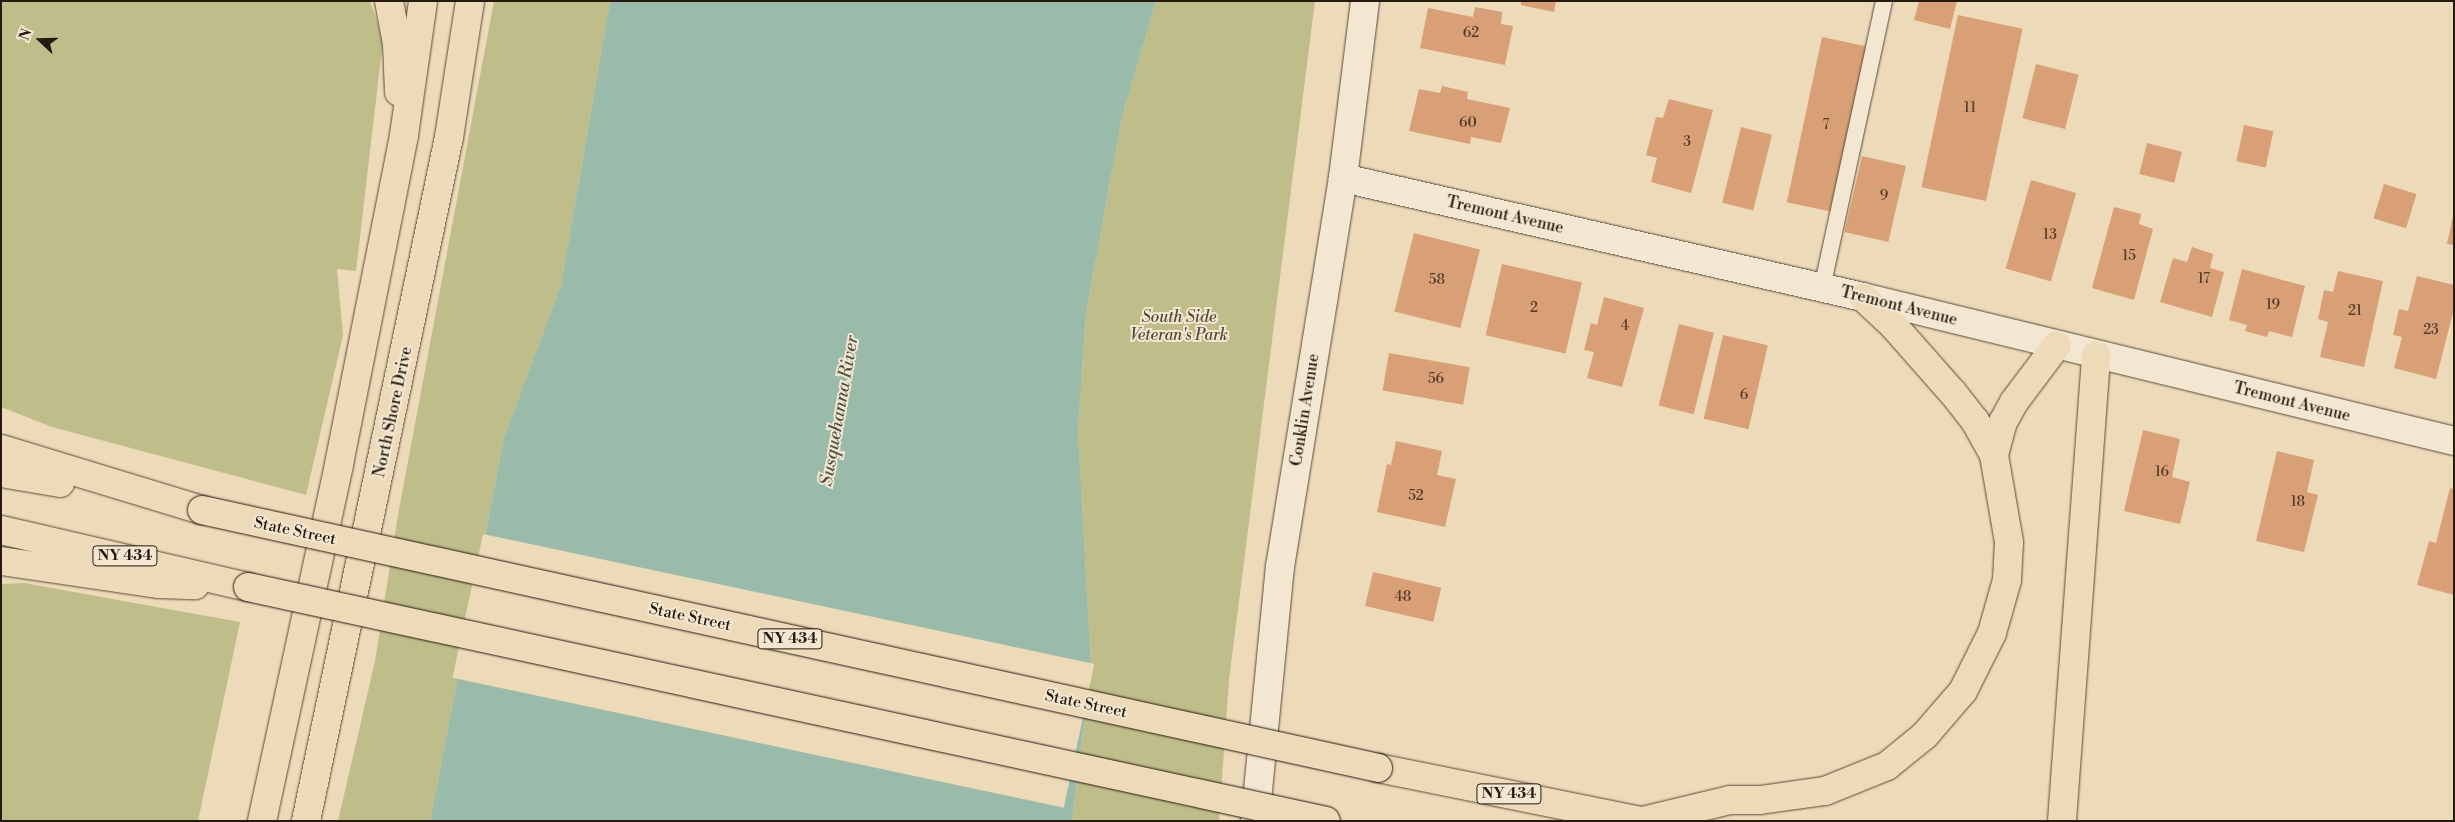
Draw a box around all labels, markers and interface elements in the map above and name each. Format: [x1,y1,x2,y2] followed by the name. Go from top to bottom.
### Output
[15,15,65,65] north arrow
[1463,25,1479,41] house number: 62
[16,26,36,43] text: N
[1964,100,1976,116] house number: 11
[1459,115,1477,131] house number: 60
[1822,117,1830,133] house number: 7
[1683,134,1691,150] house number: 3
[1880,188,1888,204] house number: 9
[1445,192,1565,238] street label: Tremont Avenue
[2043,227,2057,243] house number: 13
[2122,248,2136,264] house number: 15
[2198,271,2210,287] house number: 17
[1429,272,1445,288] house number: 58
[1839,282,1959,330] street label: Tremont Avenue
[2266,297,2280,313] house number: 19
[1530,300,1538,316] house number: 2
[2348,303,2362,319] house number: 21
[1130,307,1228,345] park label: South Side Veteran's Park
[1621,318,1629,334] house number: 4
[2423,322,2439,338] house number: 23
[816,334,864,488] water label: Susquehanna River
[370,345,416,479] street label: North Shore Drive
[1287,352,1323,468] street label: Conklin Avenue
[1428,371,1444,387] house number: 56
[2232,378,2352,426] street label: Tremont Avenue
[1740,387,1748,403] house number: 6
[2155,464,2169,480] house number: 16
[1408,488,1424,504] house number: 52
[2291,494,2305,510] house number: 18
[252,513,338,549] street label: State Street
[91,544,159,568] road number: NY 434
[1395,589,1411,605] house number: 48
[647,599,733,635] street label: State Street
[756,626,824,652] road number: NY 434
[1043,686,1129,722] street label: State Street
[1475,782,1543,806] road number: NY 434

